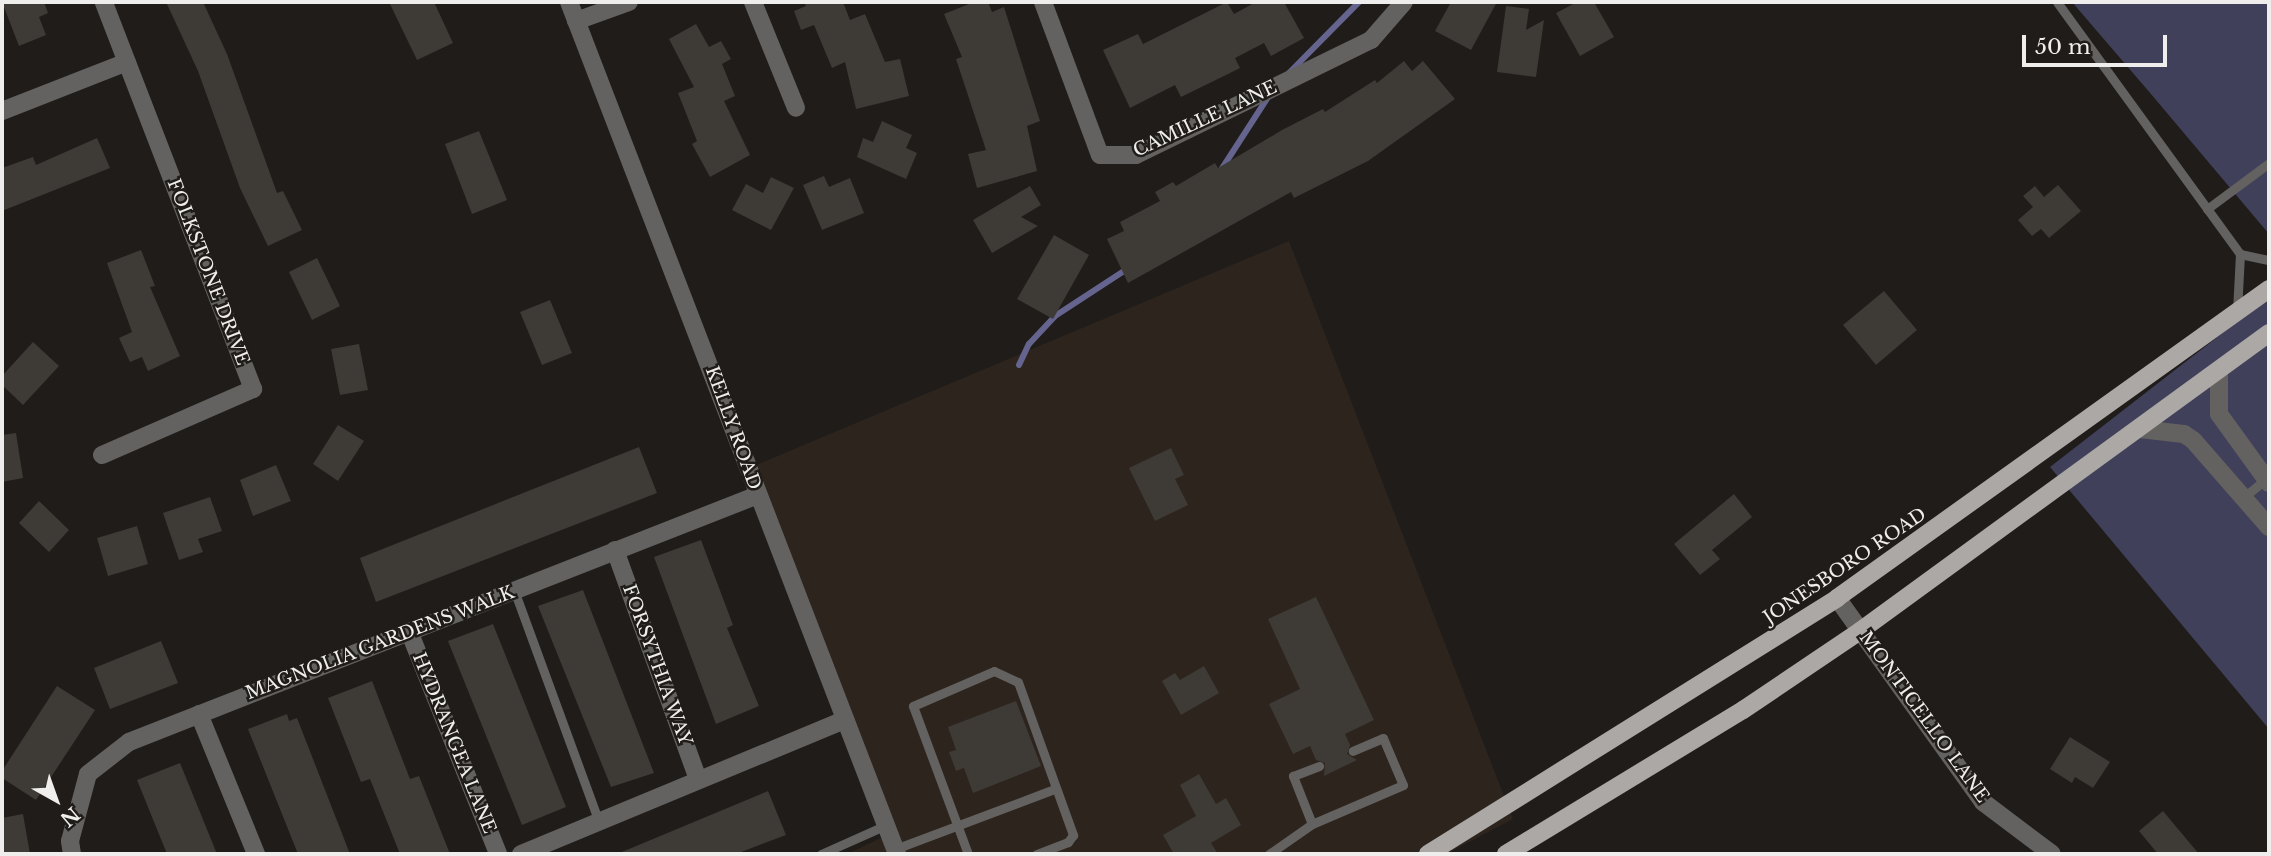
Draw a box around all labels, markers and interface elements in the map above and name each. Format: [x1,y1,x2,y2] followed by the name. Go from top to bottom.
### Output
[2026,21,2171,65] scale bar
[2035,34,2090,60] text: 50 m
[1130,76,1280,162] street label: CAMILLE LANE
[163,176,253,368] street label: FOLKSTONE DRIVE
[701,363,765,493] street label: KELLY ROAD
[1760,504,1930,628] street label: JONESBORO ROAD
[242,581,518,705] street label: MAGNOLIA GARDENS WALK
[618,581,696,749] street label: FORSYTHIA WAY
[1855,627,1993,807] street label: MONTICELLO LANE
[408,649,500,837] street label: HYDRANGEA LANE
[21,765,91,835] north arrow
[56,802,84,831] text: N

